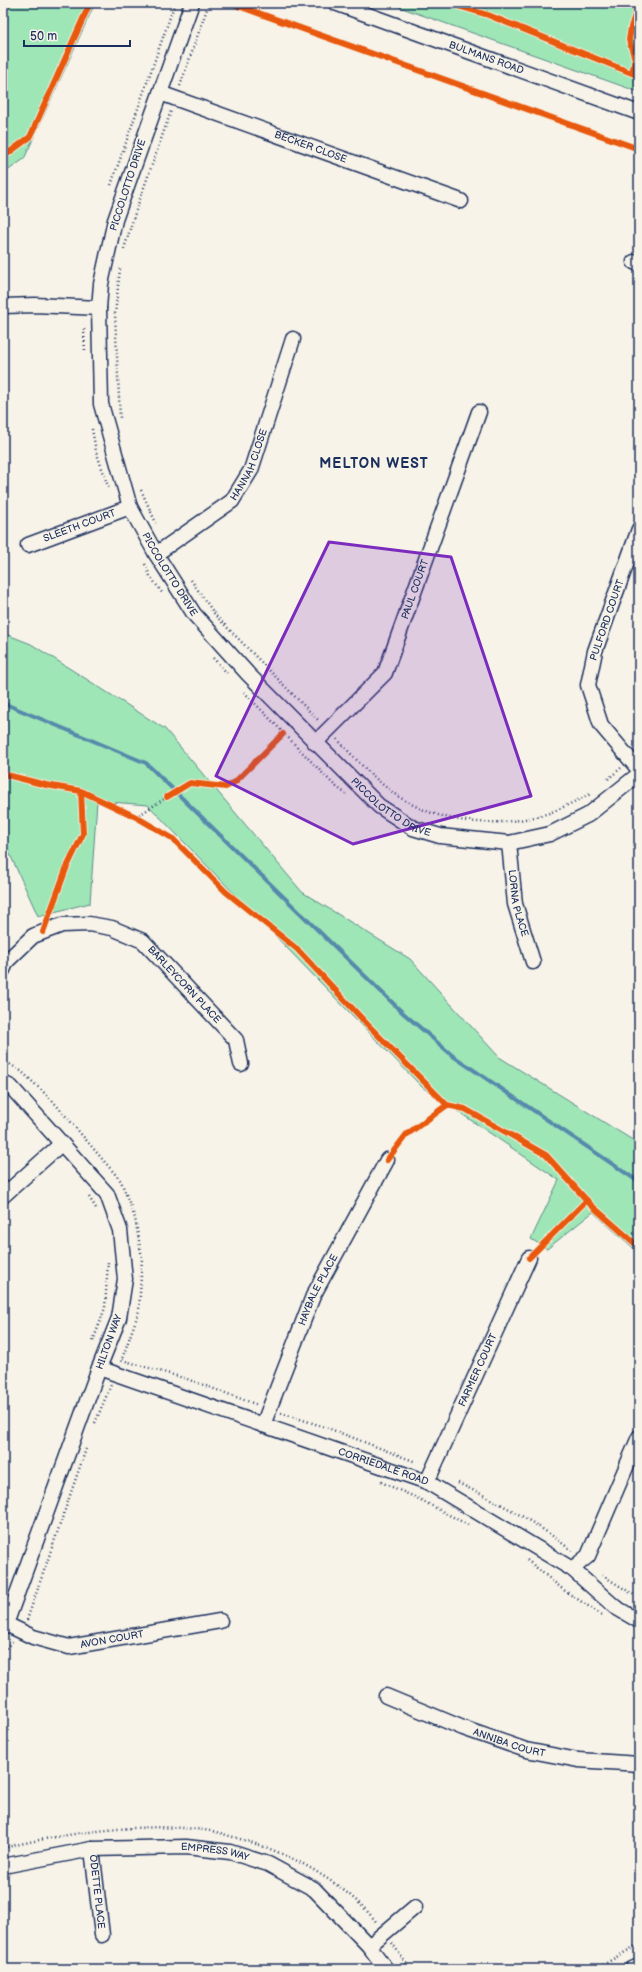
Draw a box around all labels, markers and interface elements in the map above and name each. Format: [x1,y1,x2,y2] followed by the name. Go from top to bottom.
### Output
[24,22,130,48] scale bar
[30,29,57,44] text: 50 m
[447,39,526,77] street label: BULMANS ROAD
[273,129,349,166] street label: BECKER CLOSE
[107,137,149,232] street label: PICCOLOTTO DRIVE
[228,427,270,503] street label: HANNAH CLOSE
[319,455,429,472] district label: MELTON WEST
[42,507,117,545] street label: SLEETH COURT
[139,530,200,619] street label: PICCOLOTTO DRIVE
[399,558,431,621] street label: PAUL COURT
[587,578,627,662] street label: PULFORD COURT
[348,775,433,839] street label: PICCOLOTTO DRIVE
[506,869,531,938] street label: LORNA PLACE
[145,944,224,1026] street label: BARLEYCORN PLACE
[296,1252,341,1327] street label: HAYBALE PLACE
[94,1313,125,1371] street label: HILTON WAY
[456,1332,500,1409] street label: FARMER COURT
[337,1446,430,1488] street label: CORRIEDALE ROAD
[79,1628,145,1651] street label: AVON COURT
[471,1726,546,1760] street label: ANNIBA COURT
[181,1841,251,1864] street label: EMPRESS WAY
[87,1854,107,1930] street label: ODETTE PLACE

